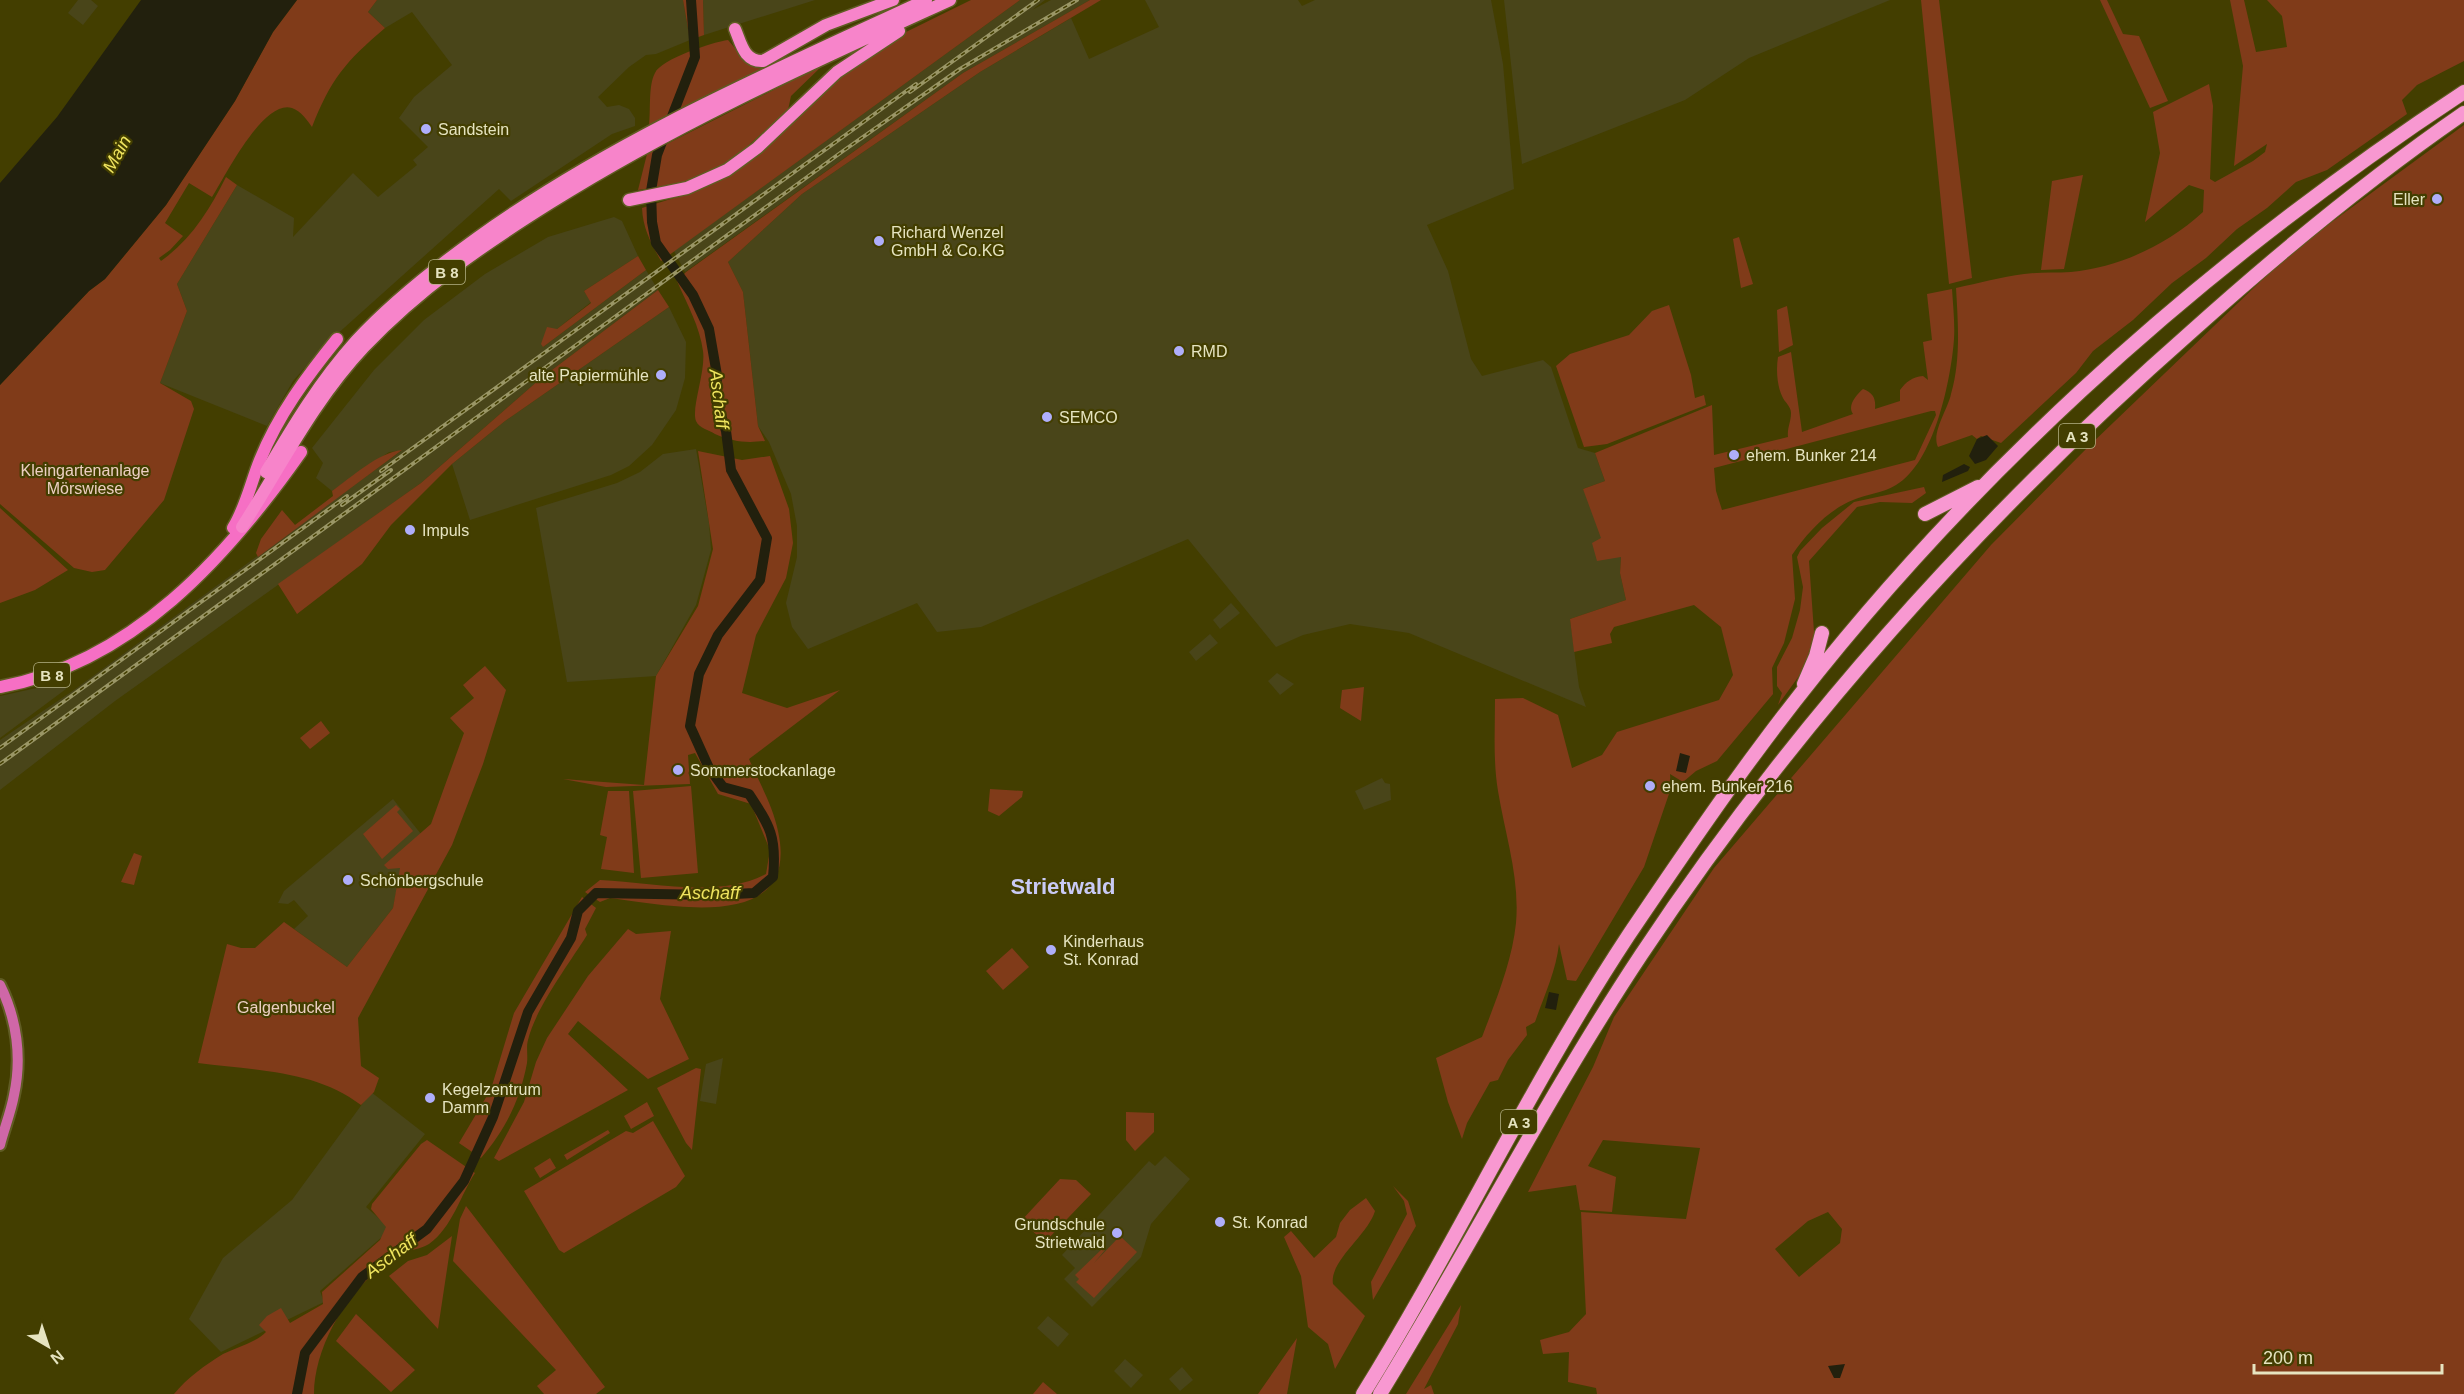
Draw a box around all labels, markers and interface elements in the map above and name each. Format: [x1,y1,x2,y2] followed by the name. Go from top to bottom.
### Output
[438,121,509,138] place label: Sandstein
[419,122,433,136] marker: Sandstein
[99,132,135,176] water label: Main
[2393,191,2426,208] place label: Eller
[2430,192,2444,206] marker: Eller
[891,224,1005,259] place label: Richard Wenzel GmbH & Co.KG
[872,234,886,248] marker: Richard Wenzel GmbH & Co.KG
[429,260,465,284] road number: B 8
[1191,343,1227,360] place label: RMD
[1172,344,1186,358] marker: RMD
[529,367,649,384] place label: alte Papiermühle
[705,367,733,432] water label: Aschaff
[654,368,668,382] marker: alte Papiermühle
[1059,409,1118,426] place label: SEMCO
[1040,410,1054,424] marker: SEMCO
[2059,424,2095,448] road number: A 3
[1746,447,1877,464] place label: ehem. Bunker 214
[1727,448,1741,462] marker: ehem. Bunker 214
[21,462,150,497] park label: Kleingartenanlage Mörswiese
[422,522,469,539] place label: Impuls
[403,523,417,537] marker: Impuls
[34,663,70,687] road number: B 8
[690,762,836,779] place label: Sommerstockanlage
[671,763,685,777] marker: Sommerstockanlage
[1662,778,1793,795] place label: ehem. Bunker 216
[1643,779,1657,793] marker: ehem. Bunker 216
[360,872,484,889] place label: Schönbergschule
[341,873,355,887] marker: Schönbergschule
[1010,874,1116,899] district label: Strietwald
[679,883,742,903] water label: Aschaff
[1063,933,1144,968] place label: Kinderhaus St. Konrad
[1044,943,1058,957] marker: Kinderhaus St. Konrad
[237,999,335,1016] park label: Galgenbuckel
[442,1081,541,1116] place label: Kegelzentrum Damm
[423,1091,437,1105] marker: Kegelzentrum Damm
[1501,1110,1537,1134] road number: A 3
[1232,1214,1308,1231] place label: St. Konrad
[1213,1215,1227,1229] marker: St. Konrad
[1014,1216,1105,1251] place label: Grundschule Strietwald
[1110,1226,1124,1240] marker: Grundschule Strietwald
[360,1229,423,1283] water label: Aschaff
[18,1316,78,1376] north arrow
[2254,1337,2442,1375] scale bar
[47,1347,67,1368] text: N
[2263,1348,2313,1368] text: 200 m

